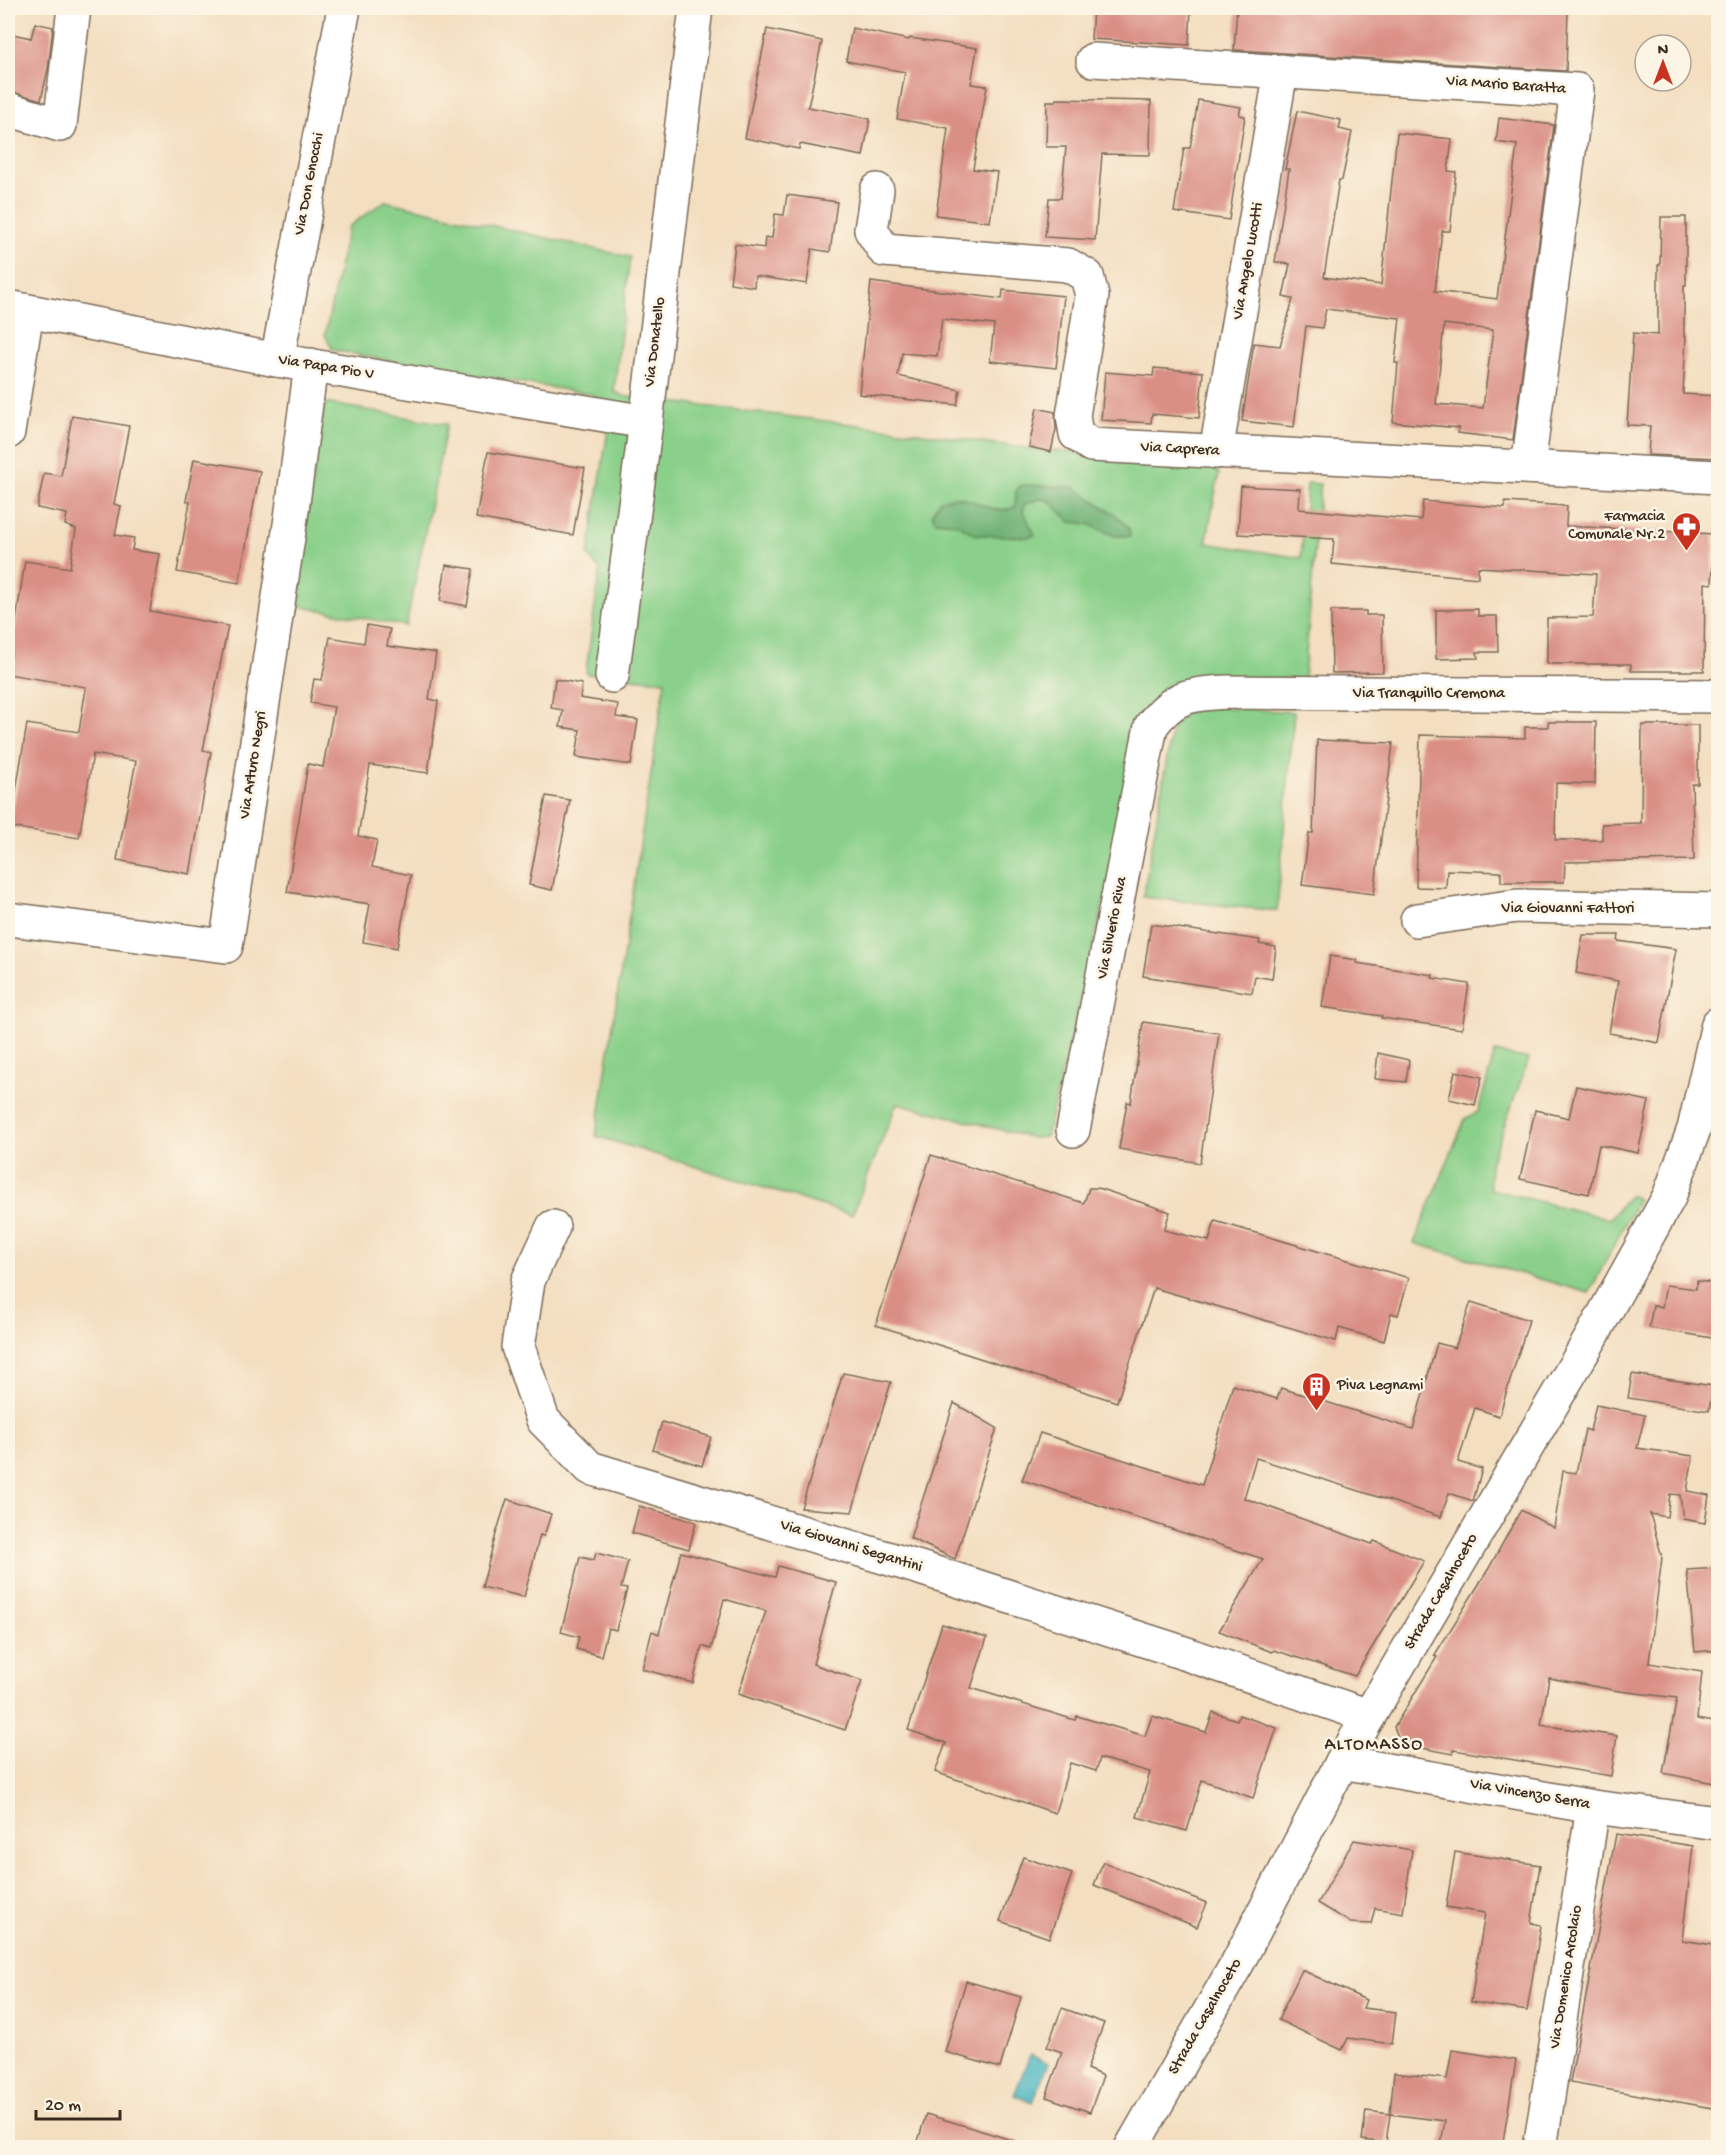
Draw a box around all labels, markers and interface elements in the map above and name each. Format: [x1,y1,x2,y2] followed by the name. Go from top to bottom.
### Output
[1633,33,1693,93] north arrow
[1658,42,1669,61] text: N
[1445,72,1568,100] street label: Via Mario Baratta
[291,131,329,238] street label: Via Don Gnocchi
[1229,201,1269,322] street label: Via Angelo Lucotti
[641,296,671,389] street label: Via Donatello
[276,351,375,385] street label: Via Papa Pio V
[1139,438,1221,462] street label: Via Caprera
[1568,508,1666,545] place label: Farmacia Comunale Nr.2
[1670,510,1702,552] pharmacy icon: Farmacia Comunale Nr.2
[1352,685,1506,704] street label: Via Tranquillo Cremona
[236,710,272,821] street label: Via Arturo Negri
[1094,874,1132,982] street label: Via Silverio Riva
[1501,900,1634,919] street label: Via Giovanni Fattori
[1300,1370,1332,1412] building icon: Piva Legnami
[1336,1377,1424,1396] place label: Piva Legnami
[777,1516,924,1578] street label: Via Giovanni Segantini
[1401,1531,1483,1653] street label: Strada Casalnoceto
[1324,1735,1424,1756] district label: ALTOMASSO
[1468,1775,1593,1815] street label: Via Vincenzo Serra
[1546,1904,1588,2051] street label: Via Domenico Arcolaio
[1165,1956,1247,2078] street label: Strada Casalnoceto
[36,2083,120,2121] scale bar
[45,2096,81,2117] text: 20 m

